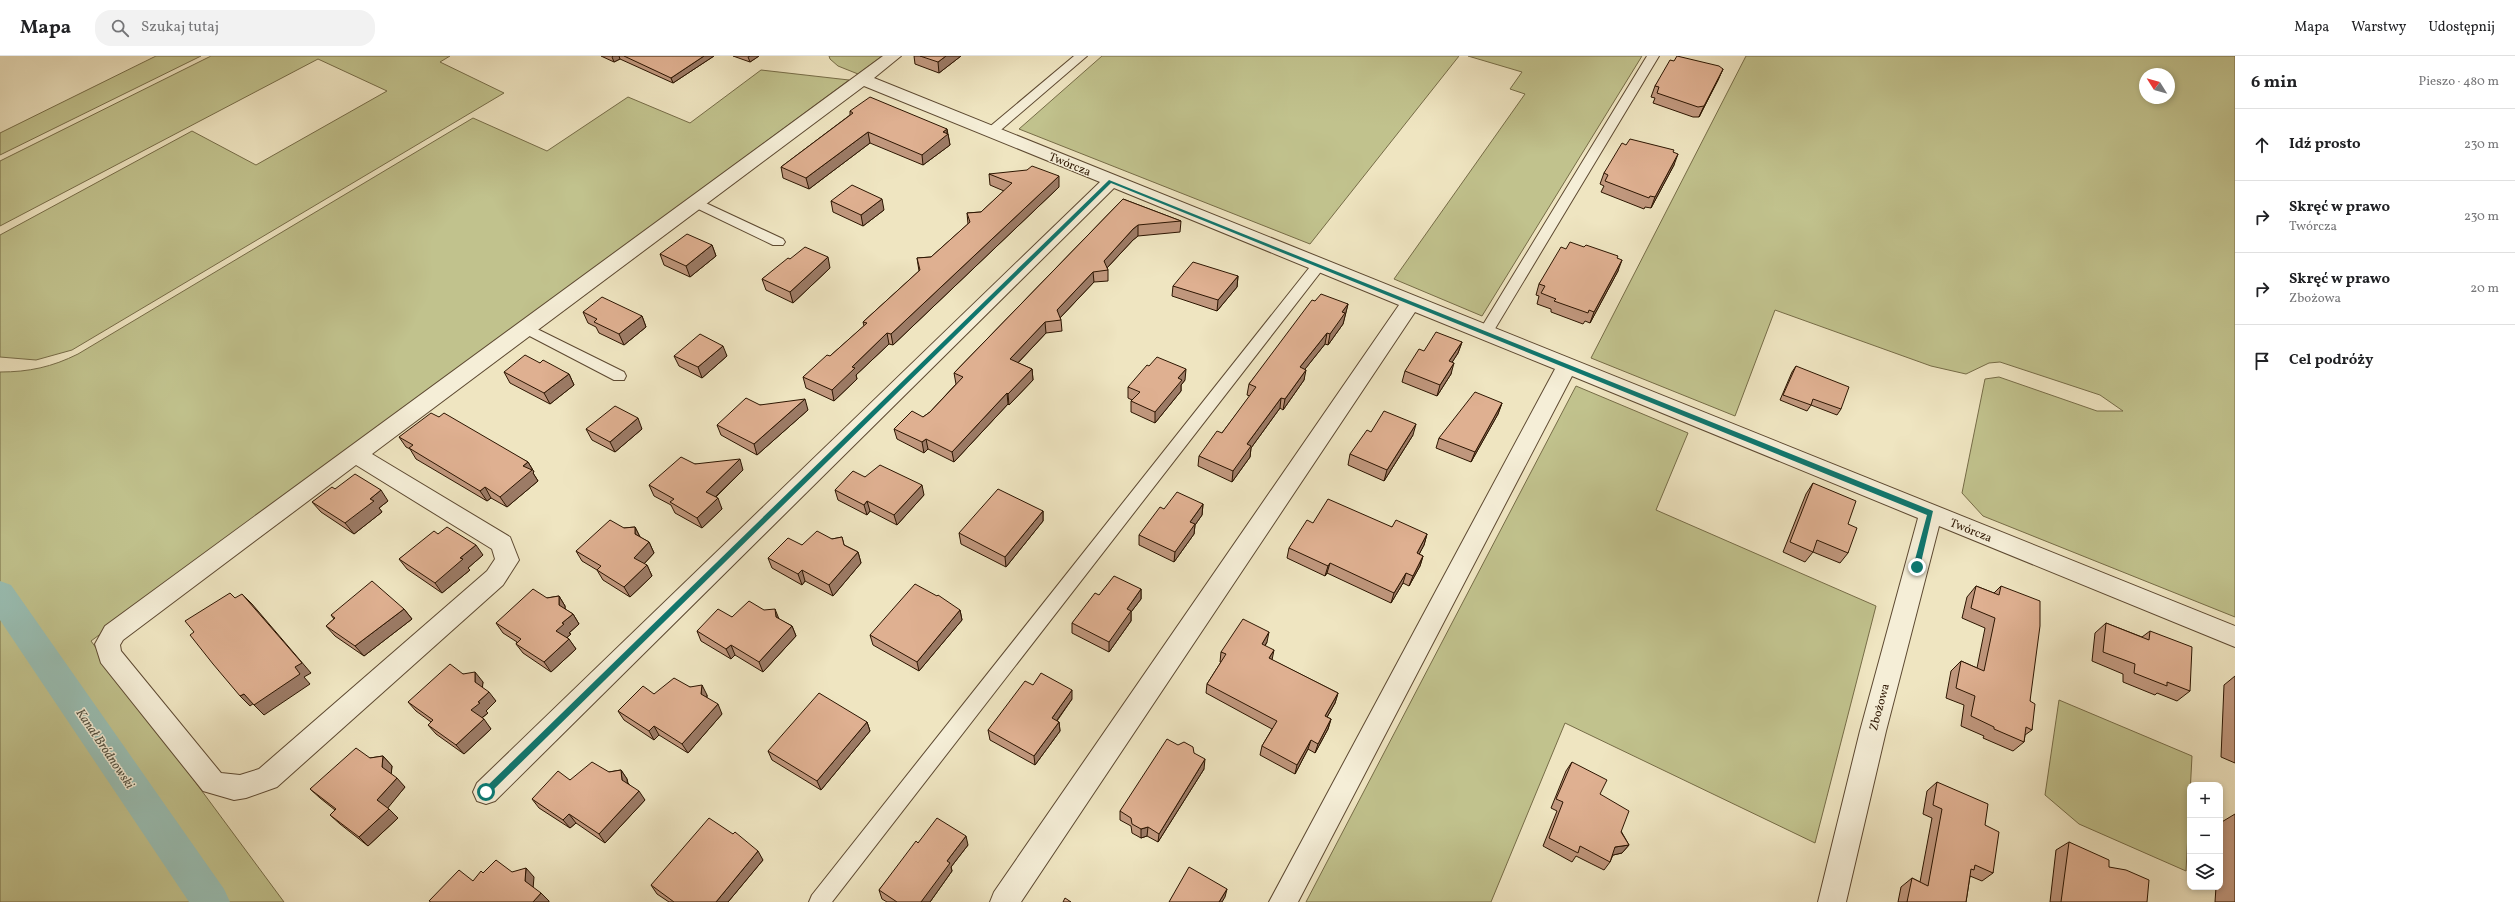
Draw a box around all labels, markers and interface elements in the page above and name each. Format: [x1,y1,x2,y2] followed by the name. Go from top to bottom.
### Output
[95,10,375,46] search box
[20,15,71,41] text: Mapa
[109,17,131,39] icon: search
[141,17,219,38] text: Szukaj tutaj
[2294,18,2329,37] text: Mapa
[2351,18,2406,37] text: Warstwy
[2428,18,2495,37] text: Udostępnij
[2139,68,2175,104] north arrow
[2251,71,2297,94] text: 6 min
[2419,73,2499,91] text: Pieszo · 480 m
[2251,134,2273,156] icon: ahead
[2289,134,2361,155] text: Idź prosto
[2464,136,2499,154] text: 230 m
[1046,149,1093,181] street label: Twórcza
[2289,197,2390,218] text: Skręć w prawo
[2251,206,2273,228] icon: right
[2464,208,2499,226] text: 230 m
[2289,218,2337,236] text: Twórcza
[2289,269,2390,290] text: Skręć w prawo
[2251,278,2273,300] icon: right
[2470,280,2499,298] text: 20 m
[2289,290,2341,308] text: Zbożowa
[2251,350,2273,372] icon: arrive
[2289,350,2373,371] text: Cel podróży
[1947,515,1994,547] street label: Twórcza
[1908,558,1926,576] route end
[1866,682,1894,733] street label: Zbożowa
[71,706,138,793] water label: Kanał Bródnowski
[2187,782,2223,890] map controls
[2187,782,2223,818] button: +
[477,783,495,801] route start
[2187,818,2223,854] button: −
[2187,854,2223,890] button: layers

